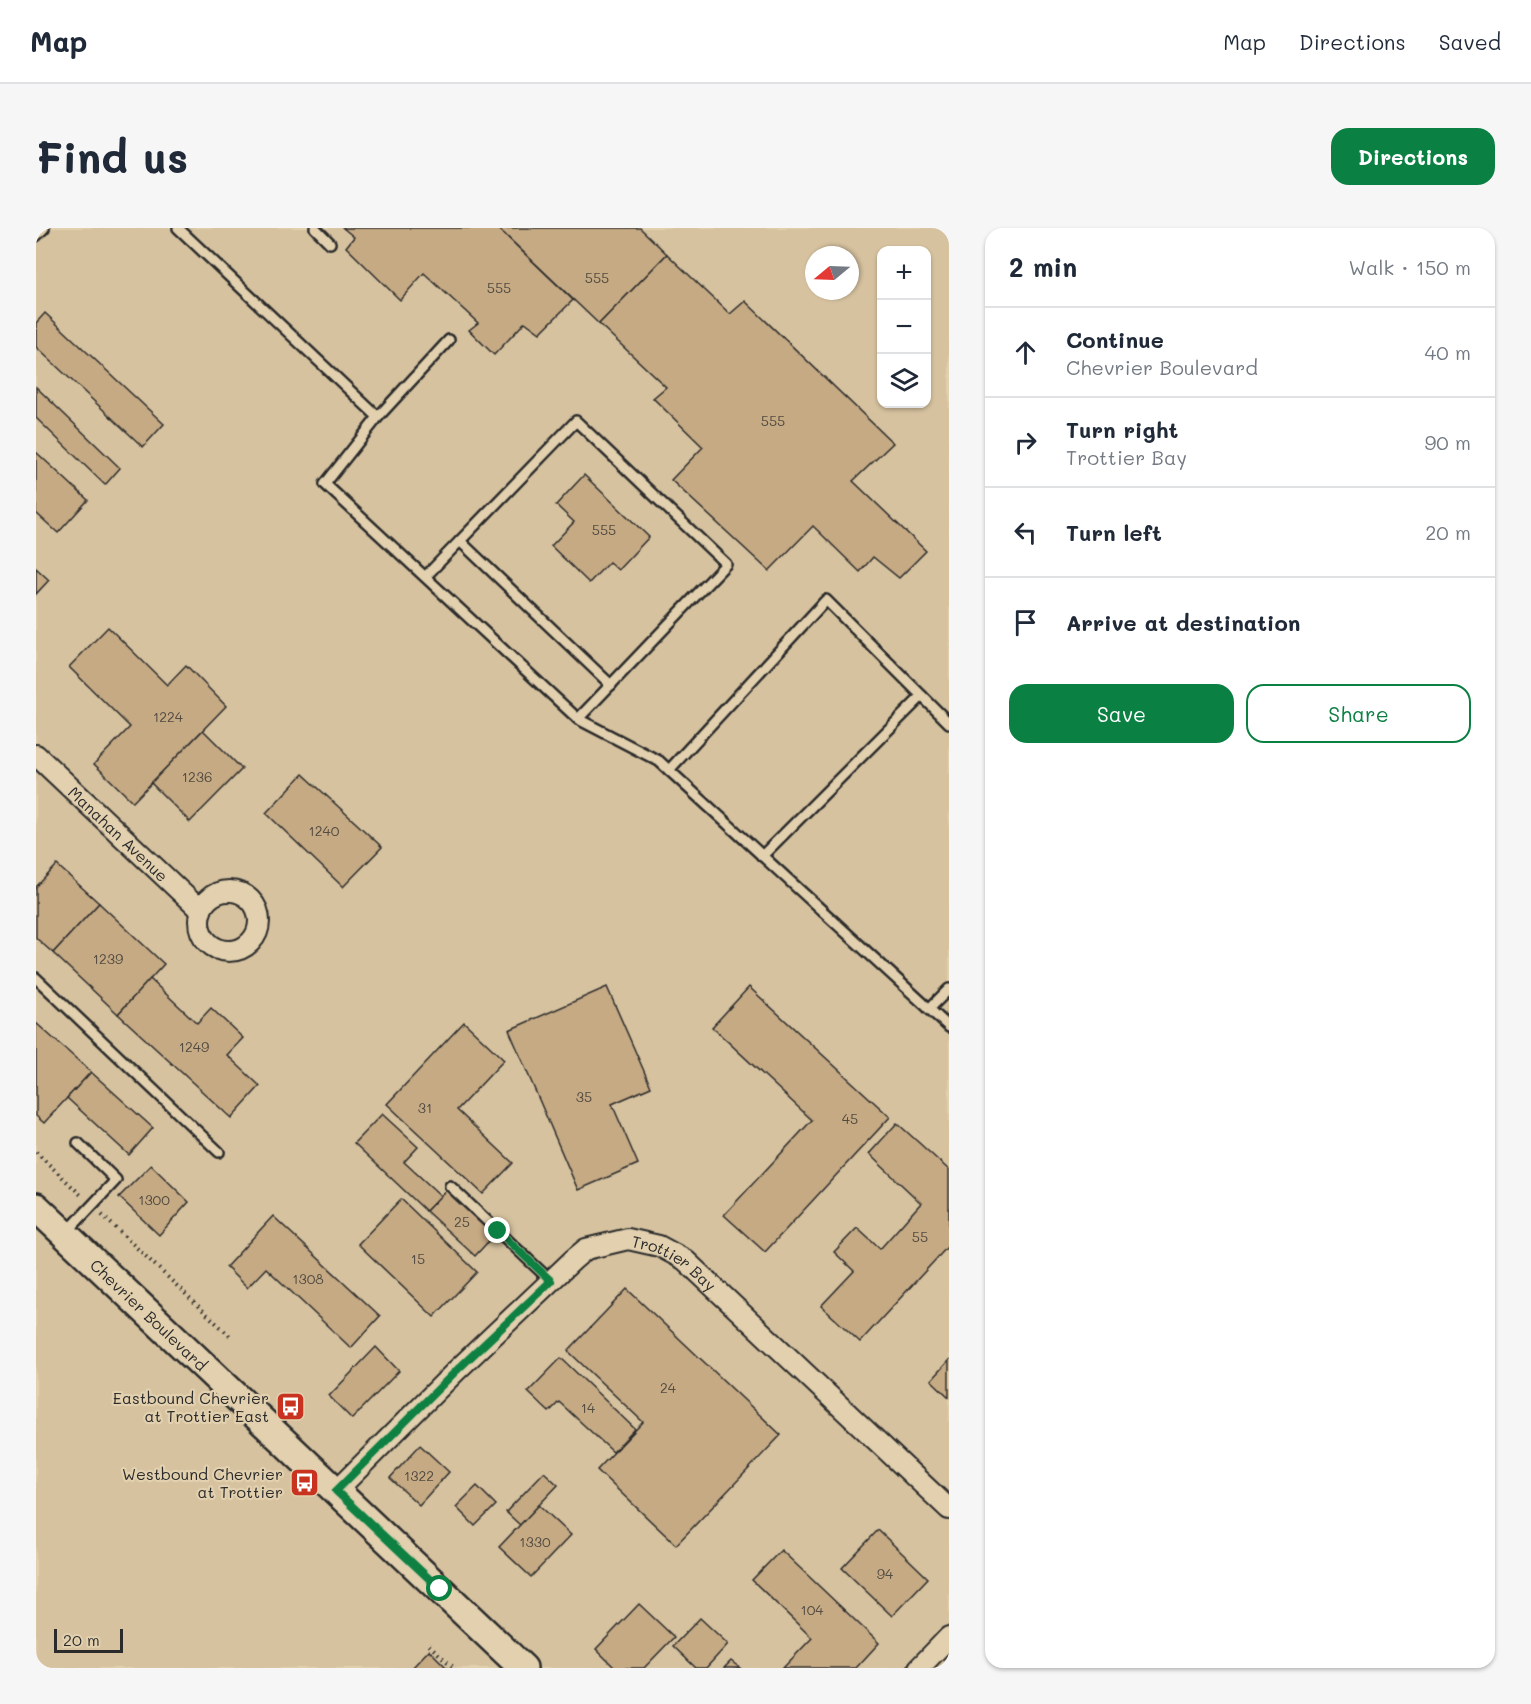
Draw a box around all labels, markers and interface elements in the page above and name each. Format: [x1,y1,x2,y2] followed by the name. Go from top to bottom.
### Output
[30,23,87,59] text: Map
[1223,28,1266,55] text: Map
[1299,28,1406,55] text: Directions
[1439,28,1501,55] text: Saved
[1331,128,1495,185] button: Directions
[36,129,188,184] text: Find us
[805,246,859,300] north arrow
[877,246,931,408] map controls
[877,246,931,300] button: +
[1009,250,1077,284] text: 2 min
[1349,254,1471,280] text: Walk · 150 m
[585,268,609,287] house number: 555
[487,278,511,297] house number: 555
[877,300,931,354] button: −
[1066,325,1164,354] text: Continue
[1009,336,1042,369] icon: ahead
[1425,339,1471,365] text: 40 m
[877,354,931,408] button: layers
[1066,354,1258,380] text: Chevrier Boulevard
[761,411,785,430] house number: 555
[1066,415,1178,444] text: Turn right
[1009,426,1042,459] icon: right
[1425,429,1471,455] text: 90 m
[1066,444,1187,470] text: Trottier Bay
[1009,516,1042,549] icon: left
[1066,518,1162,547] text: Turn left
[1425,519,1471,545] text: 20 m
[592,520,616,539] house number: 555
[1009,606,1042,639] icon: arrive
[1066,608,1301,637] text: Arrive at destination
[1009,684,1234,743] button: Save
[1246,684,1471,743] button: Share
[153,707,184,726] house number: 1224
[182,767,212,786] house number: 1236
[64,781,173,886] street label: Manahan Avenue
[309,821,340,840] house number: 1240
[93,949,123,968] house number: 1239
[179,1037,209,1056] house number: 1249
[576,1087,592,1106] house number: 35
[418,1098,432,1117] house number: 31
[842,1109,858,1128] house number: 45
[138,1190,170,1209] house number: 1300
[454,1212,470,1231] house number: 25
[484,1217,510,1243] route end
[912,1227,928,1246] house number: 55
[630,1230,721,1295] street label: Trottier Bay
[411,1249,425,1268] house number: 15
[86,1254,212,1375] street label: Chevrier Boulevard
[292,1269,324,1288] house number: 1308
[660,1378,677,1397] house number: 24
[113,1387,269,1426] place label: Eastbound Chevrier at Trottier East
[274,1390,306,1422] bus stop icon: Eastbound Chevrier at Trottier East
[581,1398,596,1417] house number: 14
[122,1463,283,1502] place label: Westbound Chevrier at Trottier
[288,1466,320,1498] bus stop icon: Westbound Chevrier at Trottier
[404,1466,434,1485] house number: 1322
[519,1532,551,1551] house number: 1330
[877,1564,894,1583] house number: 94
[426,1575,452,1601] route start
[800,1600,824,1619] house number: 104
[54,1626,123,1654] scale bar
[63,1629,100,1650] text: 20 m

